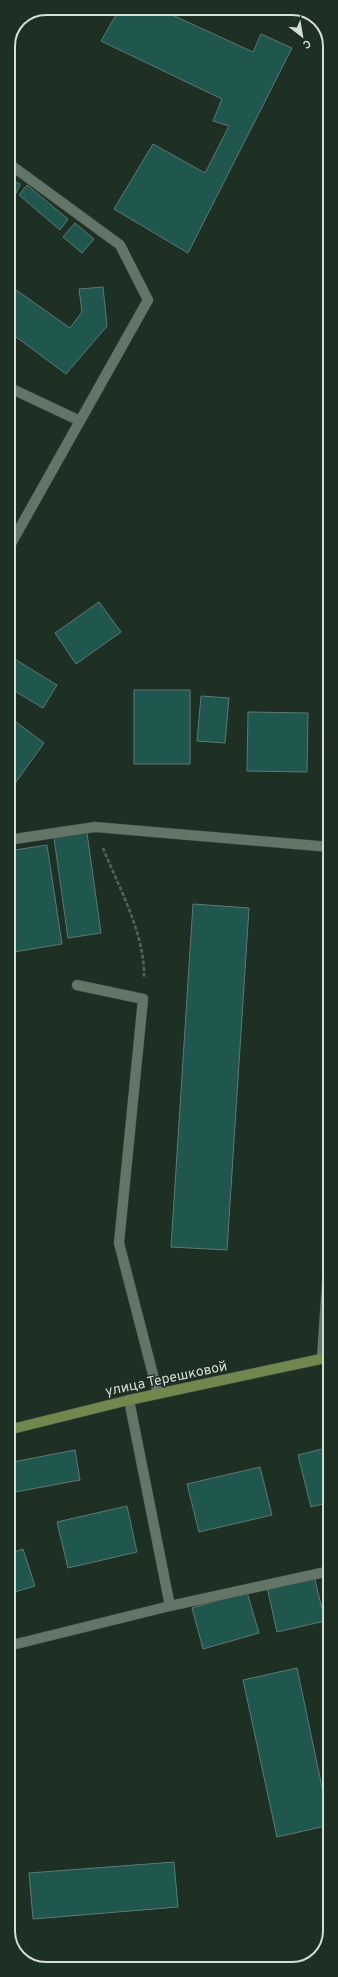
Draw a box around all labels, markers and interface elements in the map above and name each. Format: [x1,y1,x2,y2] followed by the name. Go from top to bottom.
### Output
[282,16,322,56] north arrow
[300,36,313,52] text: С
[104,1358,229,1401] street label: улица Терешковой

